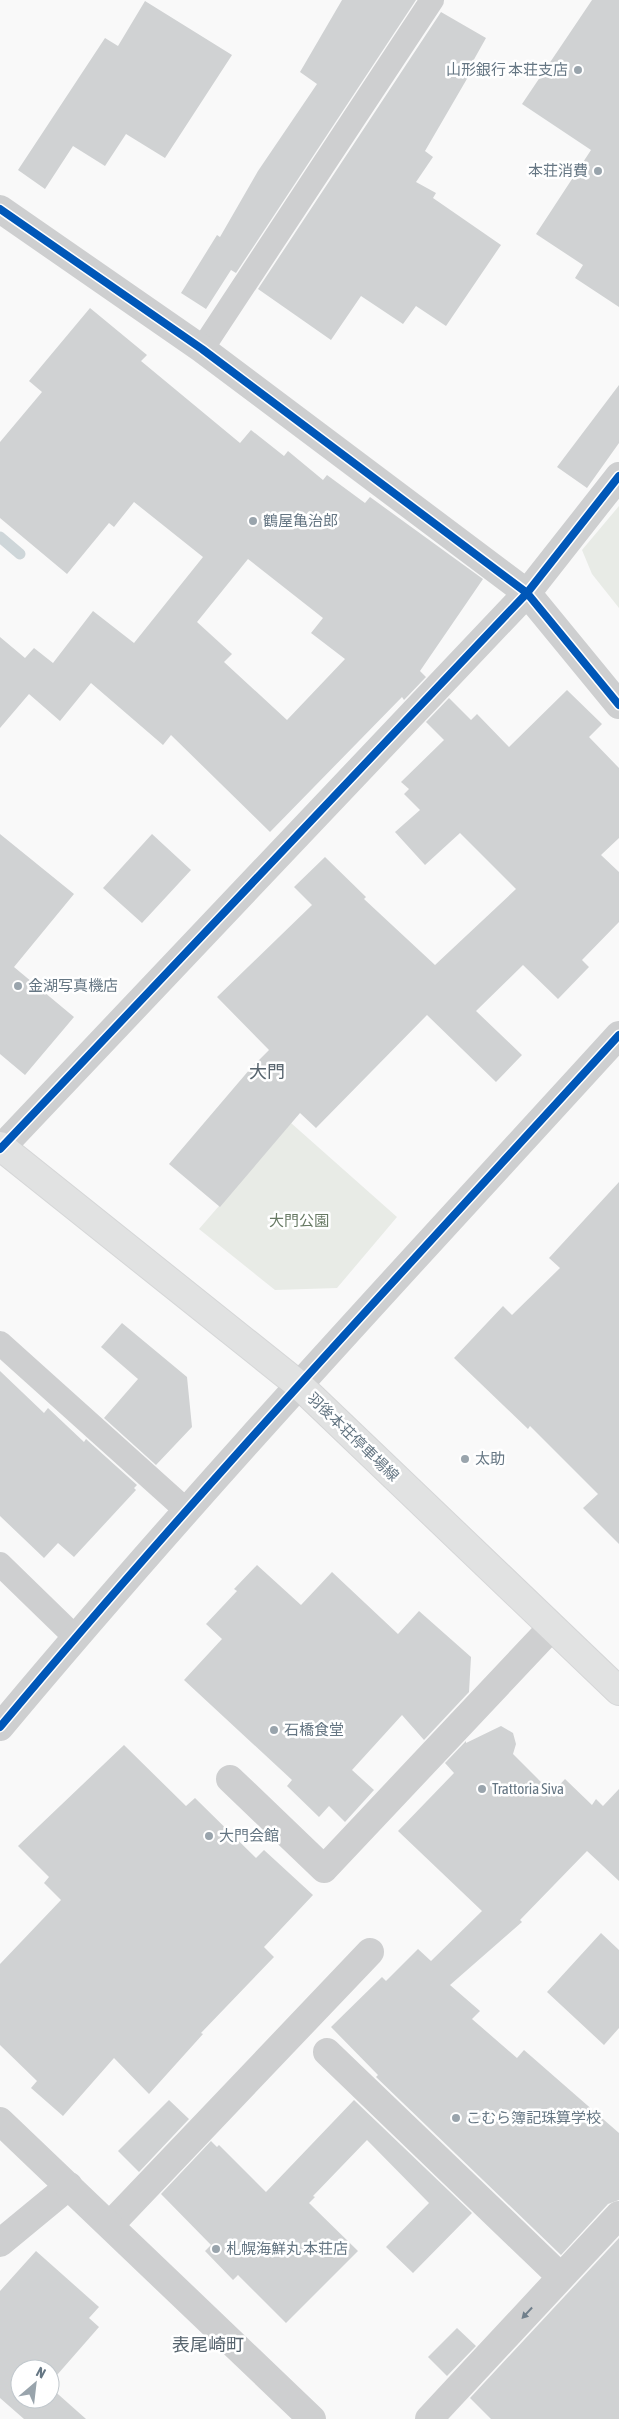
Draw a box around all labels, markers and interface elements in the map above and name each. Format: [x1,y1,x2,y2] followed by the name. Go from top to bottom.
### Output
[446,61,568,78] place label: 山形銀行 本荘支店
[572,64,584,76] marker: 山形銀行 本荘支店
[528,162,588,179] place label: 本荘消費
[592,165,604,177] marker: 本荘消費
[263,512,338,529] place label: 鶴屋亀治郎
[247,515,259,527] marker: 鶴屋亀治郎
[28,977,118,994] place label: 金湖写真機店
[12,980,24,992] marker: 金湖写真機店
[249,1061,285,1082] district label: 大門
[269,1212,329,1229] park label: 大門公園
[304,1389,402,1484] street label: 羽後本荘停車場線
[475,1450,505,1467] place label: 太助
[459,1453,471,1465] marker: 太助
[284,1721,344,1738] place label: 石橋食堂
[268,1724,280,1736] marker: 石橋食堂
[492,1780,564,1797] place label: Trattoria Siva
[476,1783,488,1795] marker: Trattoria Siva
[219,1827,279,1844] place label: 大門会館
[203,1830,215,1842] marker: 大門会館
[466,2109,601,2126] place label: こむら簿記珠算学校
[450,2112,462,2124] marker: こむら簿記珠算学校
[226,2240,348,2257] place label: 札幌海鮮丸 本荘店
[210,2243,222,2255] marker: 札幌海鮮丸 本荘店
[521,2306,533,2318] one-way arrow
[172,2334,244,2355] district label: 表尾崎町
[10,2359,60,2409] north arrow
[34,2364,49,2382] text: N

